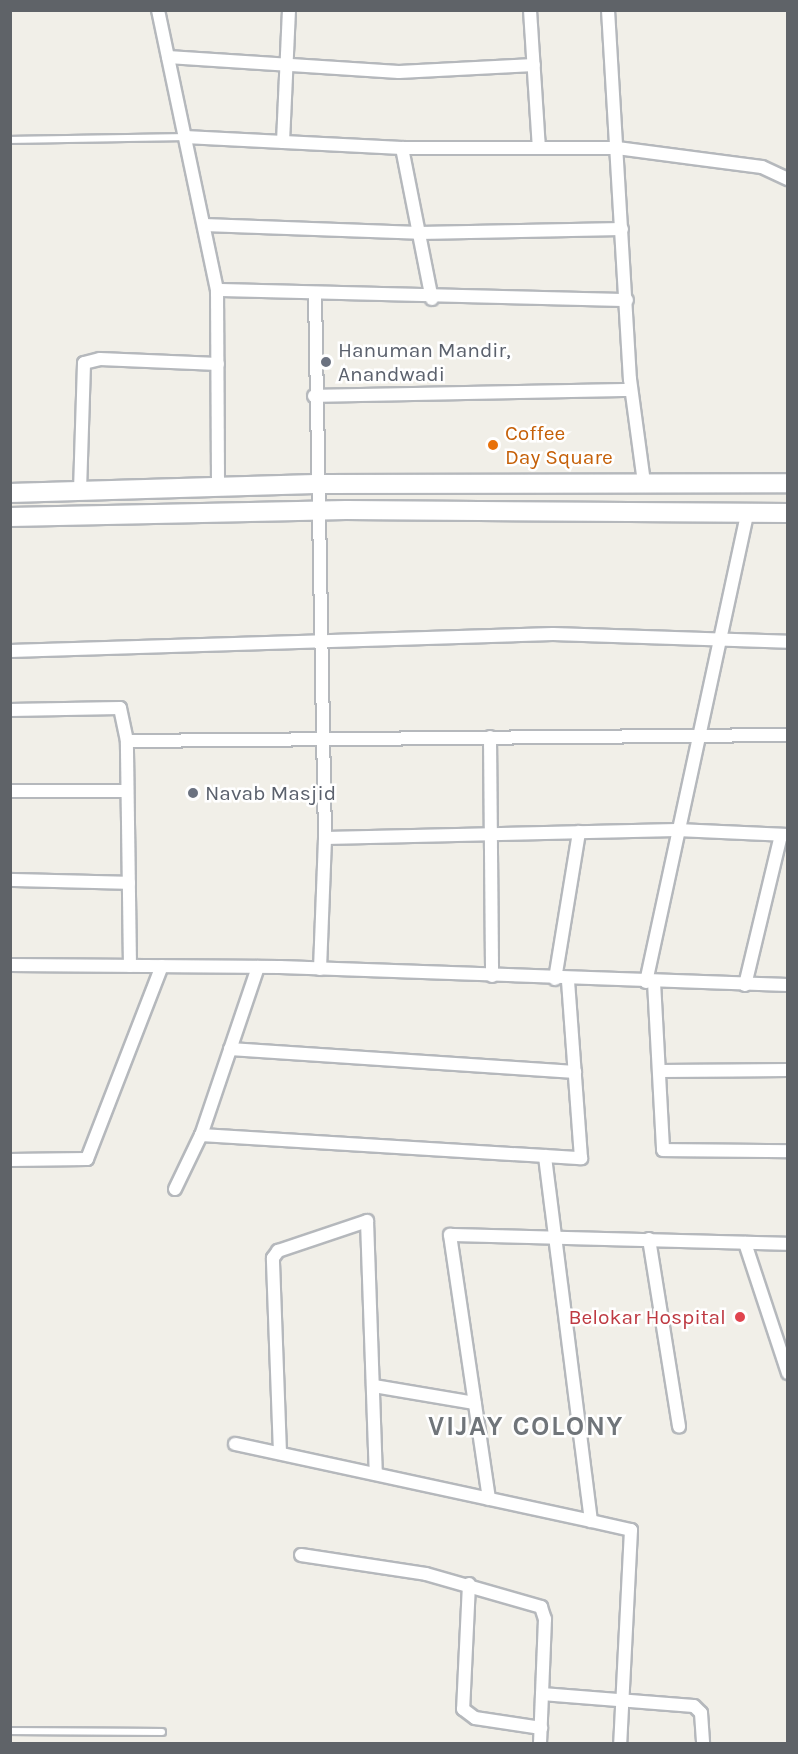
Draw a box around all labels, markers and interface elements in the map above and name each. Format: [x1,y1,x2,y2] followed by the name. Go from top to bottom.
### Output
[338,337,511,387] place label: Hanuman Mandir, Anandwadi
[319,355,333,369] marker: Hanuman Mandir, Anandwadi
[505,420,613,470] place label: Coffee Day Square
[486,438,500,452] marker: Coffee Day Square
[205,780,336,806] place label: Navab Masjid
[186,786,200,800] marker: Navab Masjid
[568,1304,726,1330] place label: Belokar Hospital
[731,1308,749,1326] marker: Belokar Hospital
[428,1411,624,1443] district label: VIJAY COLONY

